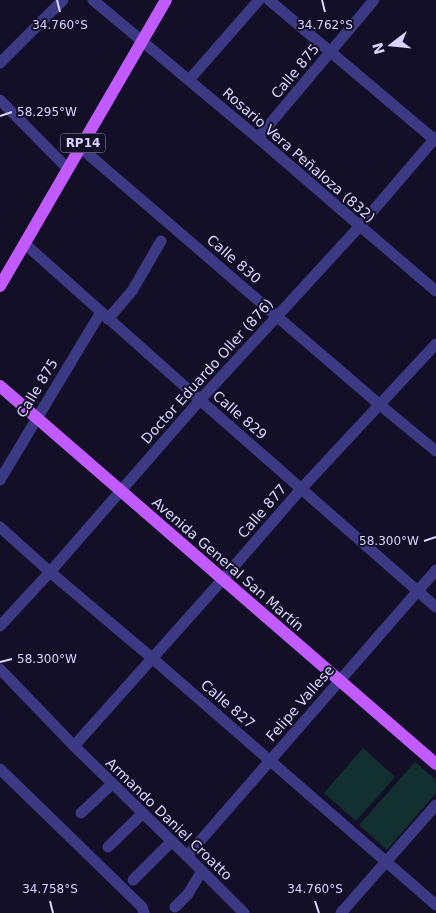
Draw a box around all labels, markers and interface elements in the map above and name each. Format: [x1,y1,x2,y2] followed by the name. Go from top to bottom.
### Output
[32,18,88,32] text: 34.760°S
[297,18,353,32] text: 34.762°S
[366,20,416,70] north arrow
[268,41,322,101] street label: Calle 875
[369,41,388,56] text: N
[220,84,378,226] street label: Rosario Vera Peñaloza (832)
[17,105,77,119] text: 58.295°W
[61,134,106,152] road number: RP14
[204,231,264,287] street label: Calle 830
[138,295,276,447] street label: Doctor Eduardo Oller (876)
[13,356,61,420] street label: Calle 875
[210,387,270,443] street label: Calle 829
[234,481,290,541] street label: Calle 877
[149,494,307,634] street label: Avenida General San Martín
[359,534,419,548] text: 58.300°W
[17,652,77,666] text: 58.300°W
[263,662,337,744] street label: Felipe Vallese
[198,676,258,732] street label: Calle 827
[103,755,235,883] street label: Armando Daniel Croatto
[22,882,78,896] text: 34.758°S
[287,882,343,896] text: 34.760°S

